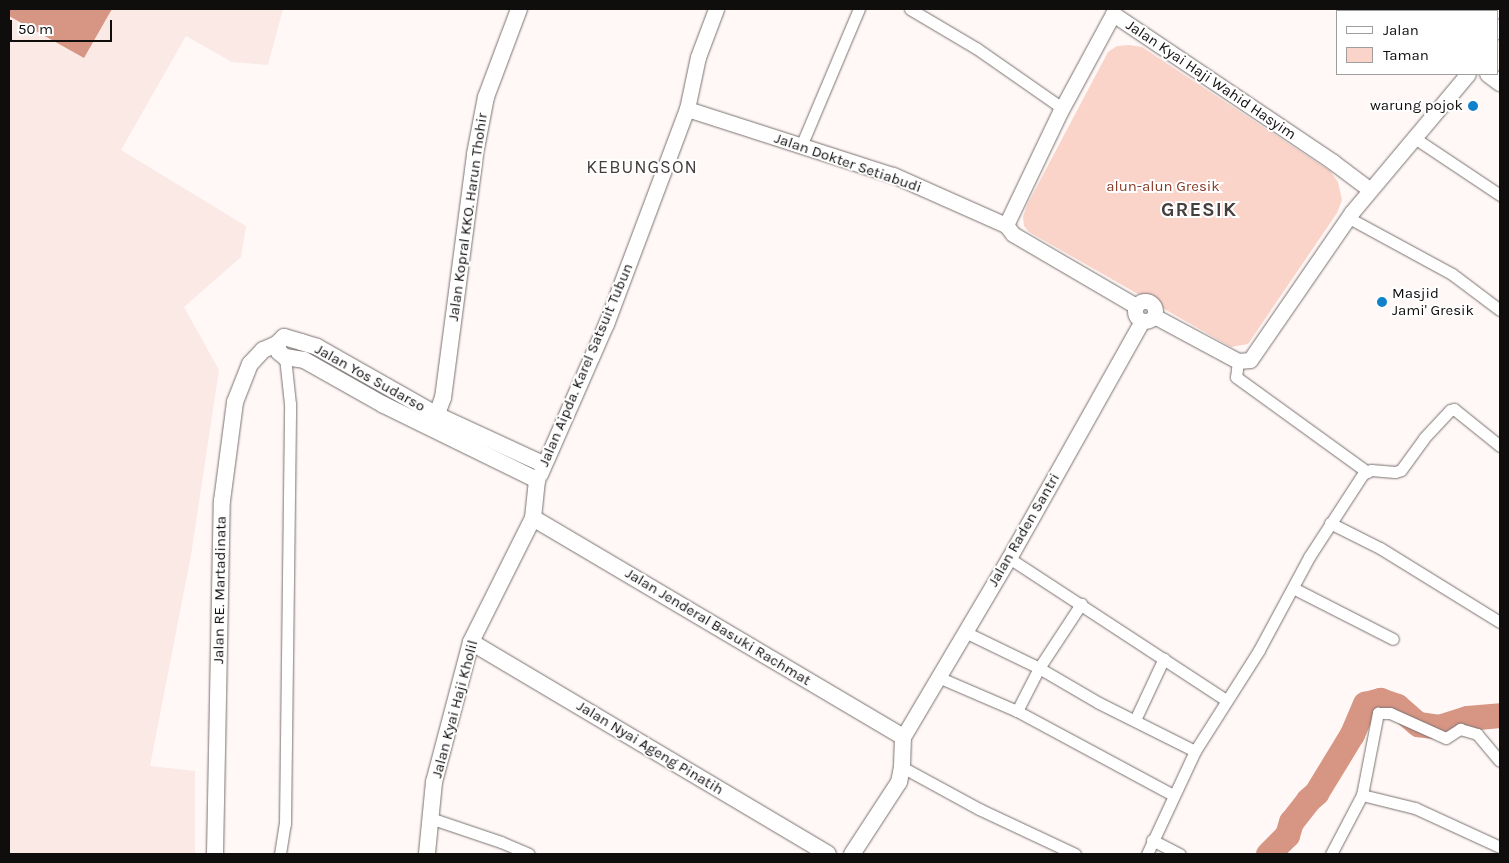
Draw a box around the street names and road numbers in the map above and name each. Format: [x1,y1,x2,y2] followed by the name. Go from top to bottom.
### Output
[1123,16,1299,144] street label: Jalan Kyai Haji Wahid Hasyim
[444,112,492,322] street label: Jalan Kopral KKO. Harun Thohir
[772,129,924,197] street label: Jalan Dokter Setiabudi
[535,261,637,469] street label: Jalan Aipda. Karel Satsuit Tubun
[312,340,428,416] street label: Jalan Yos Sudarso
[984,470,1064,590] street label: Jalan Raden Santri
[210,516,230,664] street label: Jalan RE. Martadinata
[622,564,814,690] street label: Jalan Jenderal Basuki Rachmat
[428,638,482,780] street label: Jalan Kyai Haji Kholil
[573,697,727,799] street label: Jalan Nyai Ageng Pinatih

